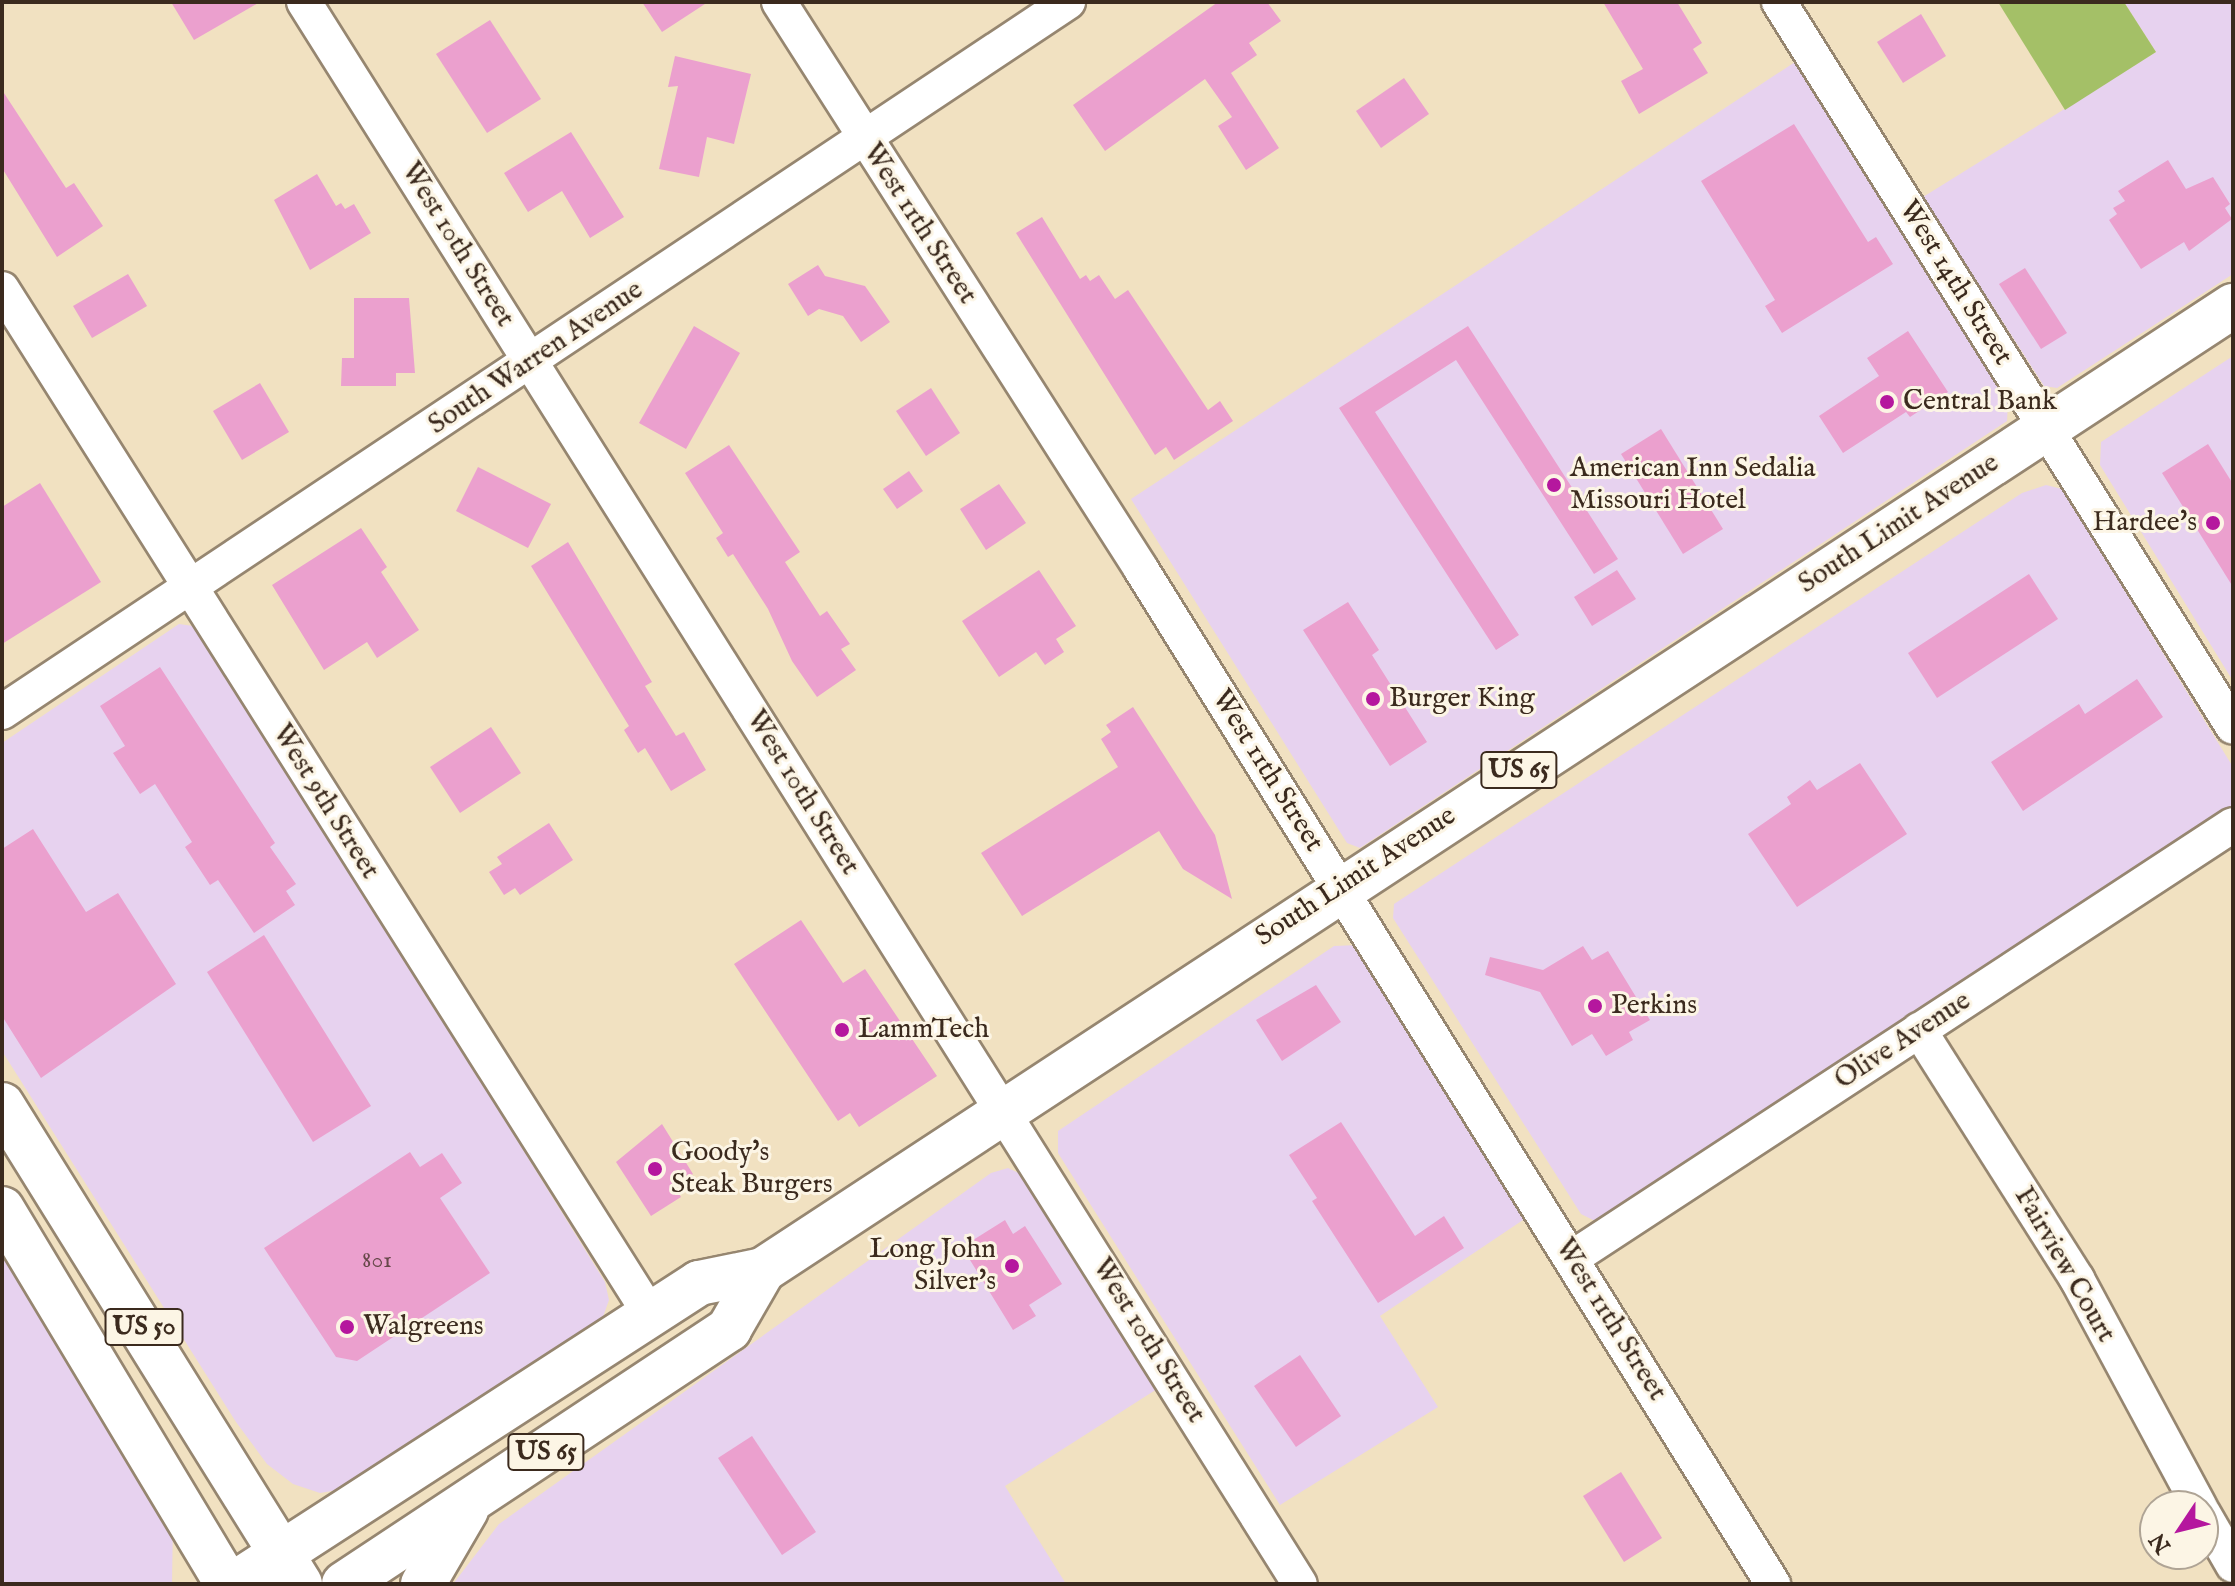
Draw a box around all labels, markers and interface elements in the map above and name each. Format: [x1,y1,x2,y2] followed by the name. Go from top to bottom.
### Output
[855,137,983,311] street label: West 11th Street
[393,156,521,334] street label: West 10th Street
[1891,194,2019,372] street label: West 14th Street
[422,274,650,442] street label: South Warren Avenue
[1903,385,2057,419] place label: Central Bank
[1878,393,1896,411] marker: Central Bank
[1792,447,2006,601] street label: South Limit Avenue
[1570,452,1816,518] place label: American Inn Sedalia Missouri Hotel
[1545,476,1563,494] marker: American Inn Sedalia Missouri Hotel
[2093,506,2197,540] place label: Hardee's
[2204,514,2222,532] marker: Hardee's
[1389,682,1535,716] place label: Burger King
[1204,684,1330,858] street label: West 11th Street
[1364,690,1382,708] marker: Burger King
[738,704,866,882] street label: West 10th Street
[264,718,386,886] street label: West 9th Street
[1479,748,1559,792] road number: US 65
[1249,800,1463,954] street label: South Limit Avenue
[1829,985,1977,1097] street label: Olive Avenue
[1611,989,1697,1023] place label: Perkins
[1586,997,1604,1015] marker: Perkins
[858,1013,989,1047] place label: LammTech
[833,1021,851,1039] marker: LammTech
[671,1136,833,1202] place label: Goody's Steak Burgers
[646,1160,664,1178] marker: Goody's Steak Burgers
[2006,1181,2122,1349] street label: Fairview Court
[869,1233,996,1299] place label: Long John Silver's
[1547,1233,1673,1407] street label: West 11th Street
[362,1247,392,1275] house number: 801
[1084,1252,1212,1430] street label: West 10th Street
[1003,1257,1021,1275] marker: Long John Silver's
[104,1305,184,1349] road number: US 50
[363,1310,484,1344] place label: Walgreens
[338,1318,356,1336] marker: Walgreens
[506,1430,586,1474] road number: US 65
[2139,1490,2219,1570] north arrow
[2144,1527,2178,1558] text: N

